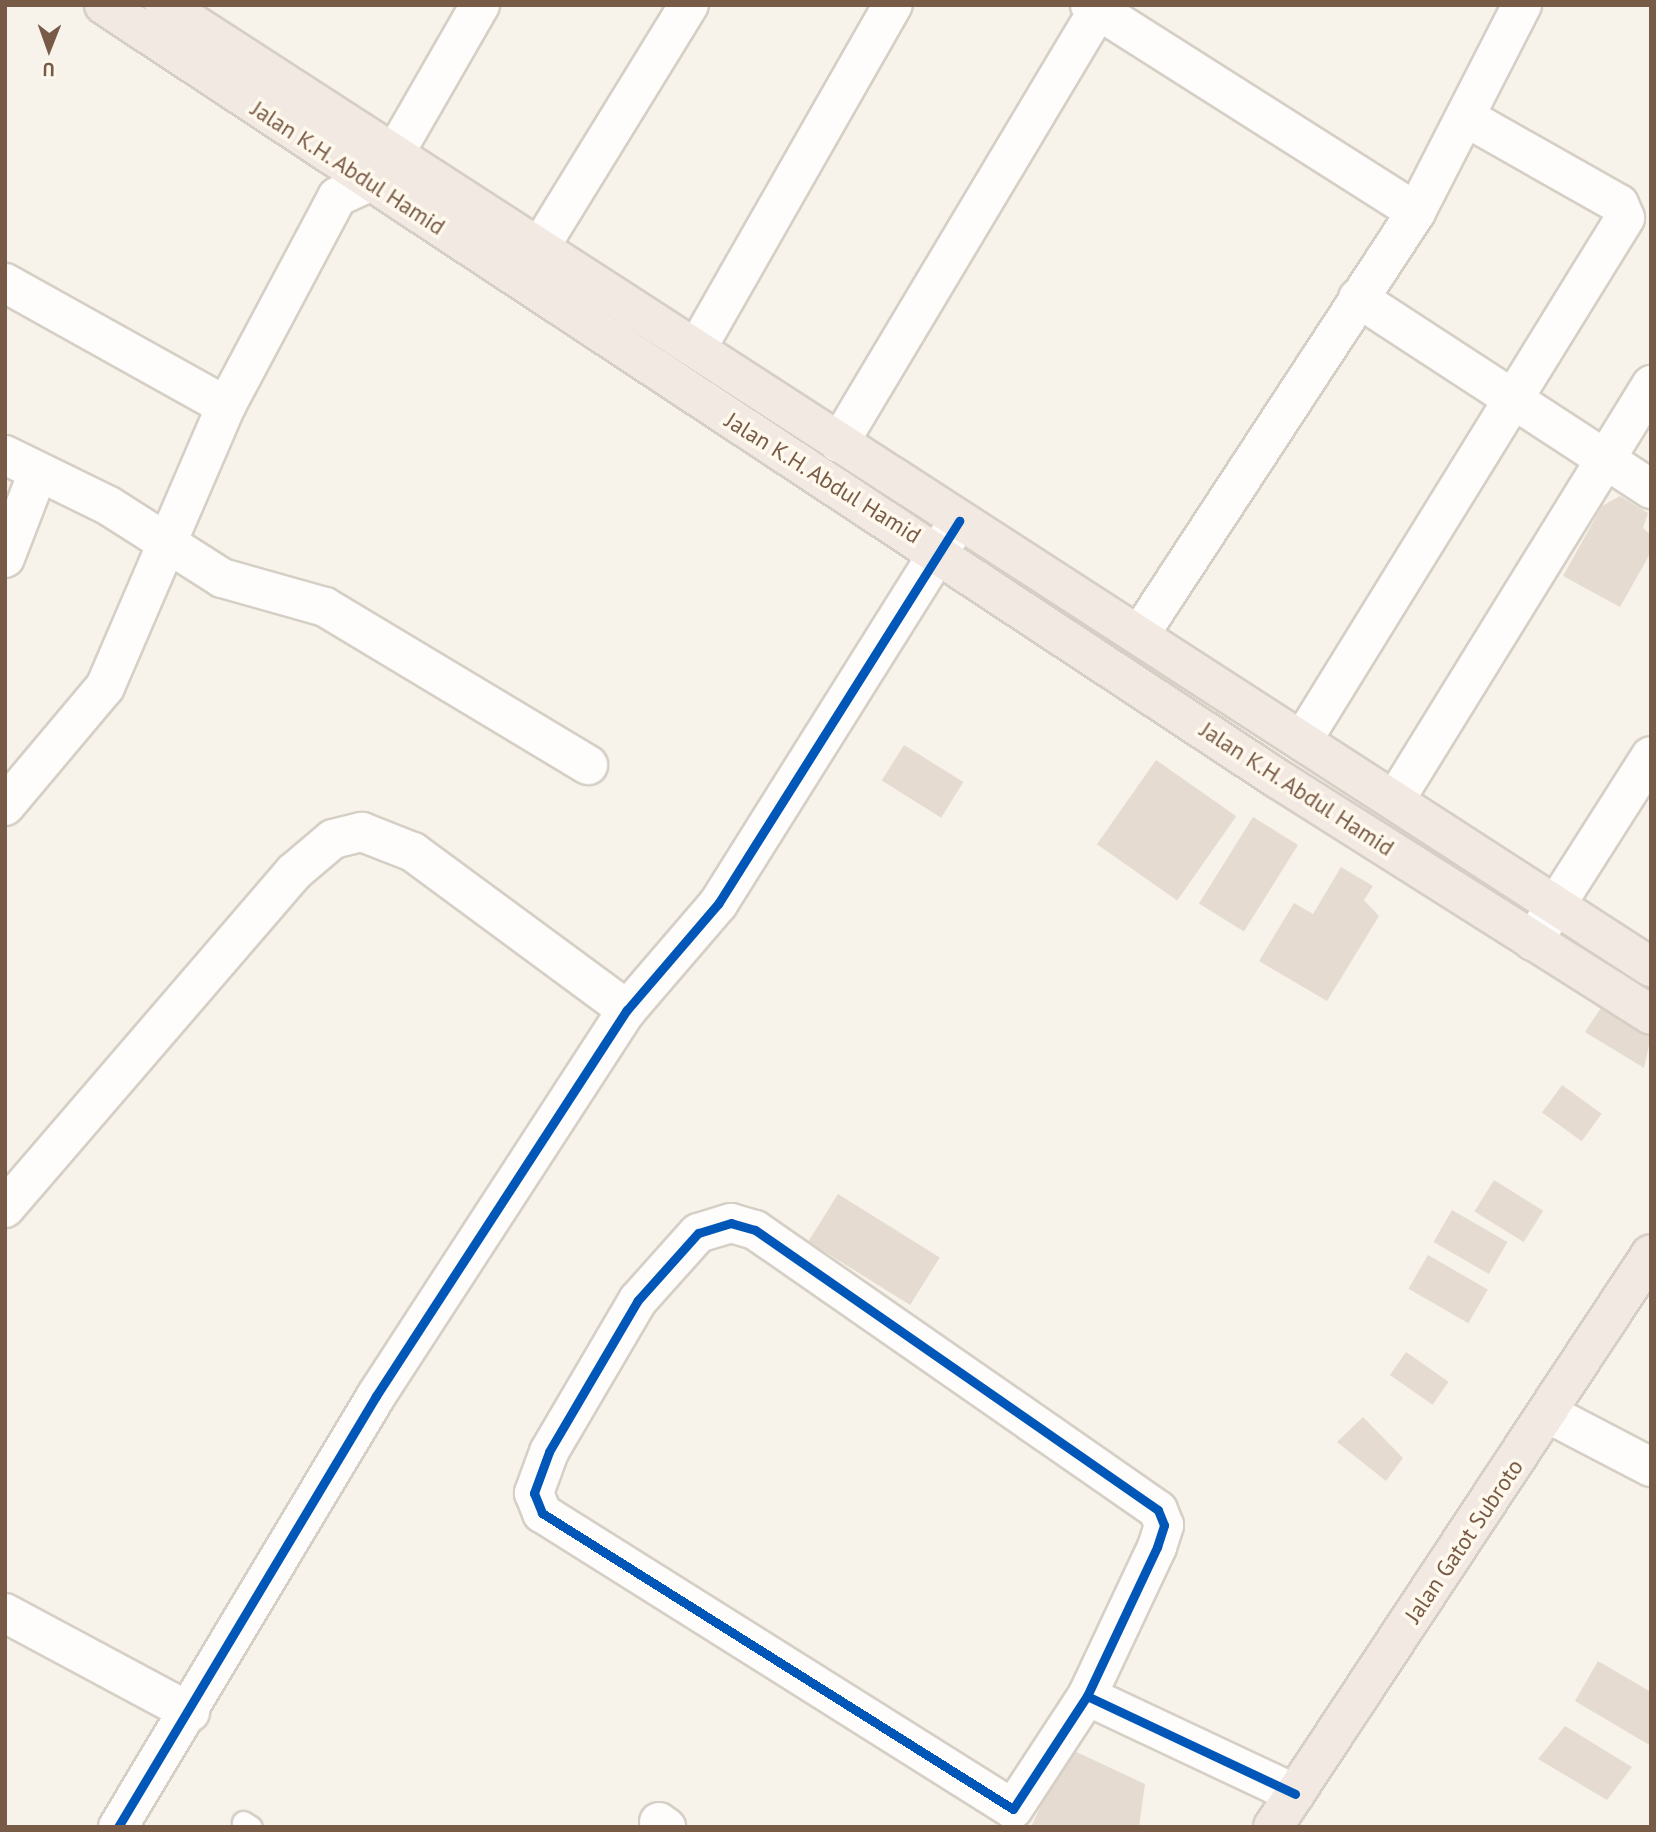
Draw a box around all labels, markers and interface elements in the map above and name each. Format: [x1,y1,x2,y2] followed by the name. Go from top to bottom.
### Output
[14,14,84,84] north arrow
[42,58,55,82] text: U
[245,94,451,242] street label: Jalan K.H. Abdul Hamid
[719,406,927,550] street label: Jalan K.H. Abdul Hamid
[1194,715,1400,863] street label: Jalan K.H. Abdul Hamid
[1399,1454,1529,1628] street label: Jalan Gatot Subroto

